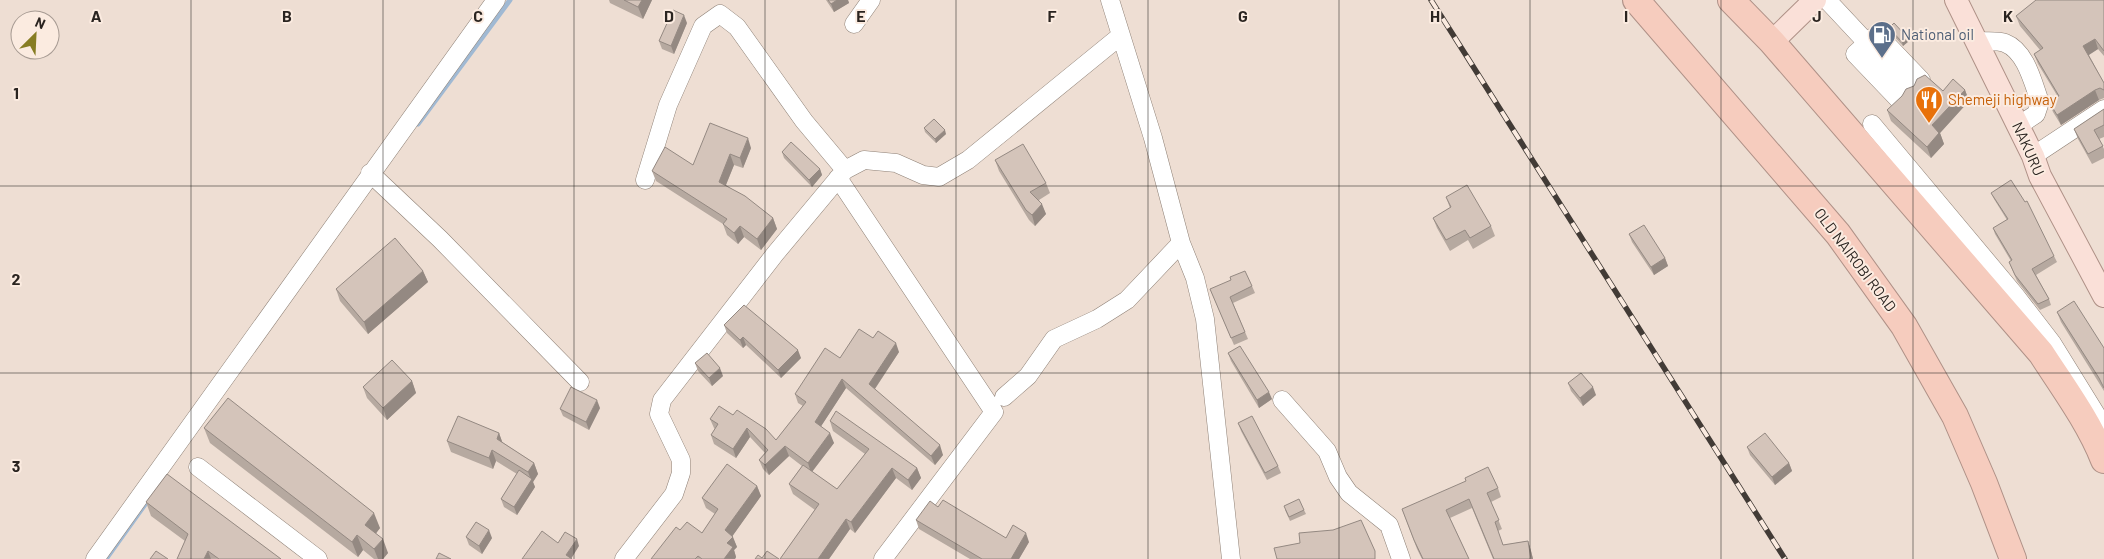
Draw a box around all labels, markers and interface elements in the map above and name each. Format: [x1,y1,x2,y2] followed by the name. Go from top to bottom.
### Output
[91,6,102,25] text: A
[282,6,292,25] text: B
[473,6,483,25] text: C
[664,6,674,25] text: D
[856,6,866,25] text: E
[1048,6,1057,25] text: F
[1238,6,1248,25] text: G
[1430,6,1440,25] text: H
[1624,6,1628,25] text: I
[1812,6,1822,25] text: J
[2003,6,2013,25] text: K
[10,10,60,60] north arrow
[33,13,48,32] text: N
[1867,20,1897,59] fuel station icon: National oil
[1901,25,1974,43] place label: National oil
[13,83,19,102] text: 1
[1914,85,1944,124] restaurant icon: Shemeji highway
[1948,90,2057,108] place label: Shemeji highway
[2009,119,2049,178] street label: NAKURU
[1811,204,1901,315] street label: OLD NAIROBI ROAD
[12,269,21,288] text: 2
[12,456,20,475] text: 3

